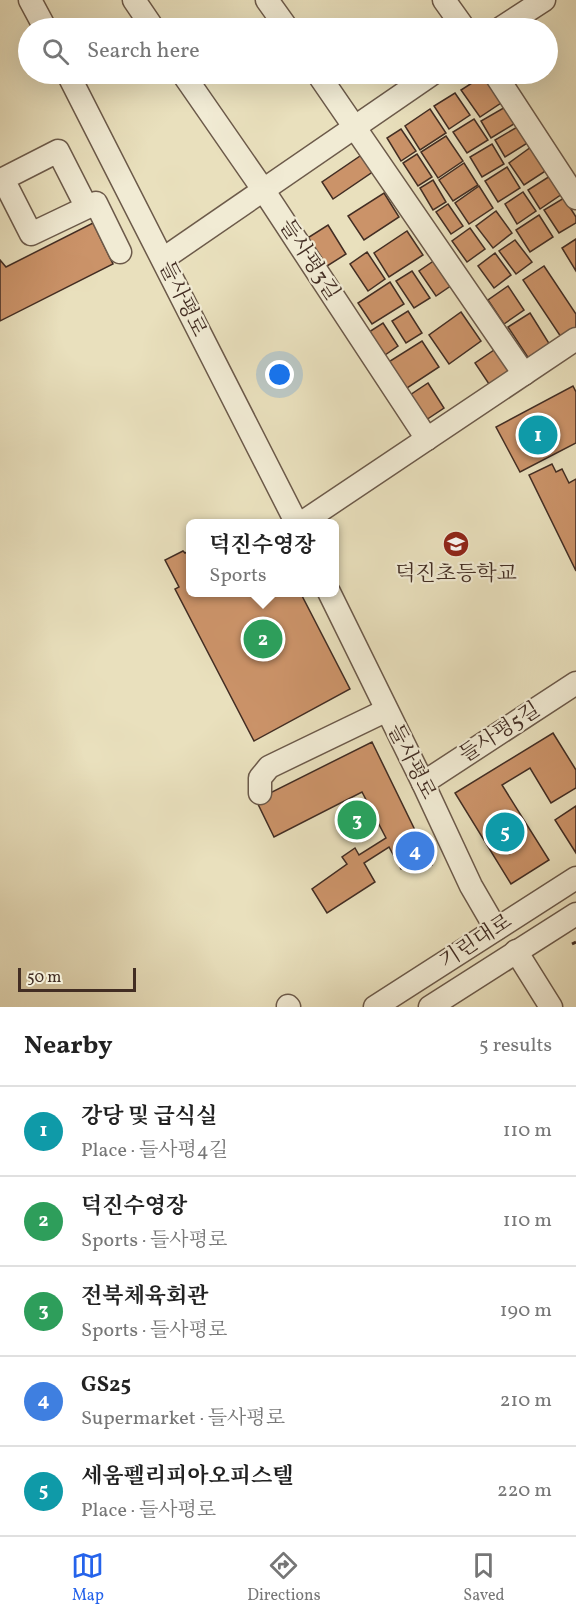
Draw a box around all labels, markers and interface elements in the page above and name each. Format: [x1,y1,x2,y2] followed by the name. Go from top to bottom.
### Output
[18,18,558,84] search box
[39,35,72,68] icon: search
[87,36,200,67] text: Search here
[272,214,346,306] street label: 들사평3길
[151,256,213,342] street label: 들사평로
[265,360,294,389] your location
[518,412,558,458] pin: 1
[186,519,339,597] popup
[441,529,471,559] school or university icon: 덕진초등학교
[209,531,316,562] text: 덕진수영장
[395,560,517,589] place label: 덕진초등학교
[209,562,266,590] text: Sports
[244,616,282,662] pin: 2
[454,696,546,770] street label: 들사평5길
[380,719,442,805] street label: 들사평로
[338,798,376,842] pin: 3
[486,810,524,854] pin: 5
[396,828,434,874] pin: 4
[434,908,518,976] street label: 기린대로
[18,965,136,992] scale bar
[27,967,61,989] text: 50 m
[24,1028,113,1064] text: Nearby
[479,1032,552,1060] text: 5 results
[81,1102,217,1133] text: 강당 및 급식실
[39,1117,48,1145] text: 1
[503,1117,552,1145] text: 110 m
[81,1137,228,1165] text: Place · 들사평4길
[81,1192,187,1223] text: 덕진수영장
[38,1207,49,1235] text: 2
[503,1207,552,1235] text: 110 m
[81,1227,227,1255] text: Sports · 들사평로
[81,1282,209,1313] text: 전북체육회관
[38,1297,49,1325] text: 3
[500,1297,552,1325] text: 190 m
[81,1317,227,1345] text: Sports · 들사평로
[81,1370,131,1401] text: GS25
[37,1387,50,1415] text: 4
[500,1387,552,1415] text: 210 m
[81,1405,285,1433] text: Supermarket · 들사평로
[81,1462,294,1493] text: 세움펠리피아오피스텔
[39,1477,48,1505] text: 5
[497,1477,552,1505] text: 220 m
[81,1497,216,1525] text: Place · 들사평로
[71,1549,104,1607] tab: Map
[247,1549,321,1607] tab: Directions
[463,1549,505,1607] tab: Saved

